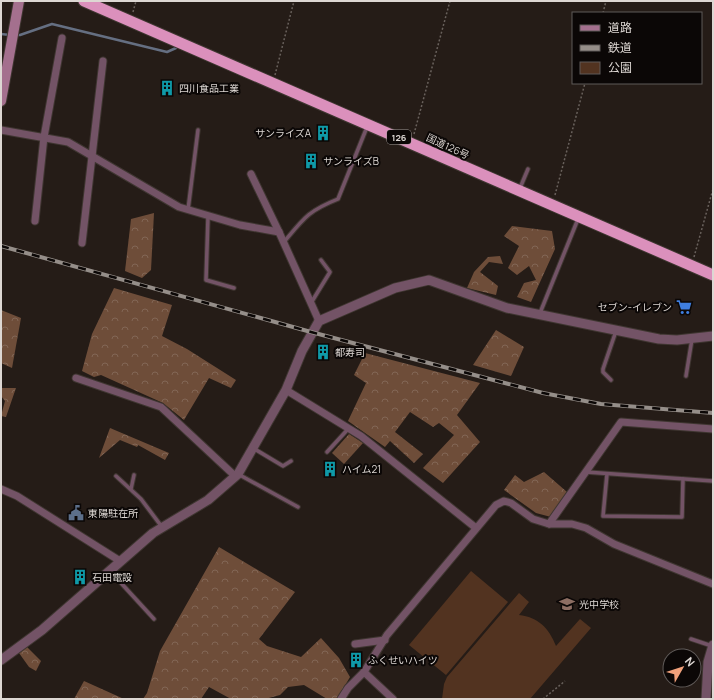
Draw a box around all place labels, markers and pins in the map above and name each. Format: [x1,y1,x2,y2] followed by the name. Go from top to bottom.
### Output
[158,79,176,97] building icon: 四川食品工業
[179,81,239,95] place label: 四川食品工業
[314,124,332,142] building icon: サンライズA
[255,126,312,140] place label: サンライズA
[302,152,320,170] building icon: サンライズB
[323,154,379,168] place label: サンライズB
[675,298,693,316] supermarket icon: セブン-イレブン
[598,300,672,314] place label: セブン-イレブン
[314,343,332,361] building icon: 都寿司
[335,345,365,359] place label: 都寿司
[321,460,339,478] building icon: ハイム21
[342,462,381,476] place label: ハイム21
[67,504,85,522] public building icon: 東陽駐在所
[88,506,138,520] place label: 東陽駐在所
[71,568,89,586] building icon: 石田電設
[92,570,132,584] place label: 石田電設
[558,595,576,613] school or university icon: 光中学校
[579,597,619,611] place label: 光中学校
[347,651,365,669] building icon: ふくせいハイツ
[368,653,438,667] place label: ふくせいハイツ

